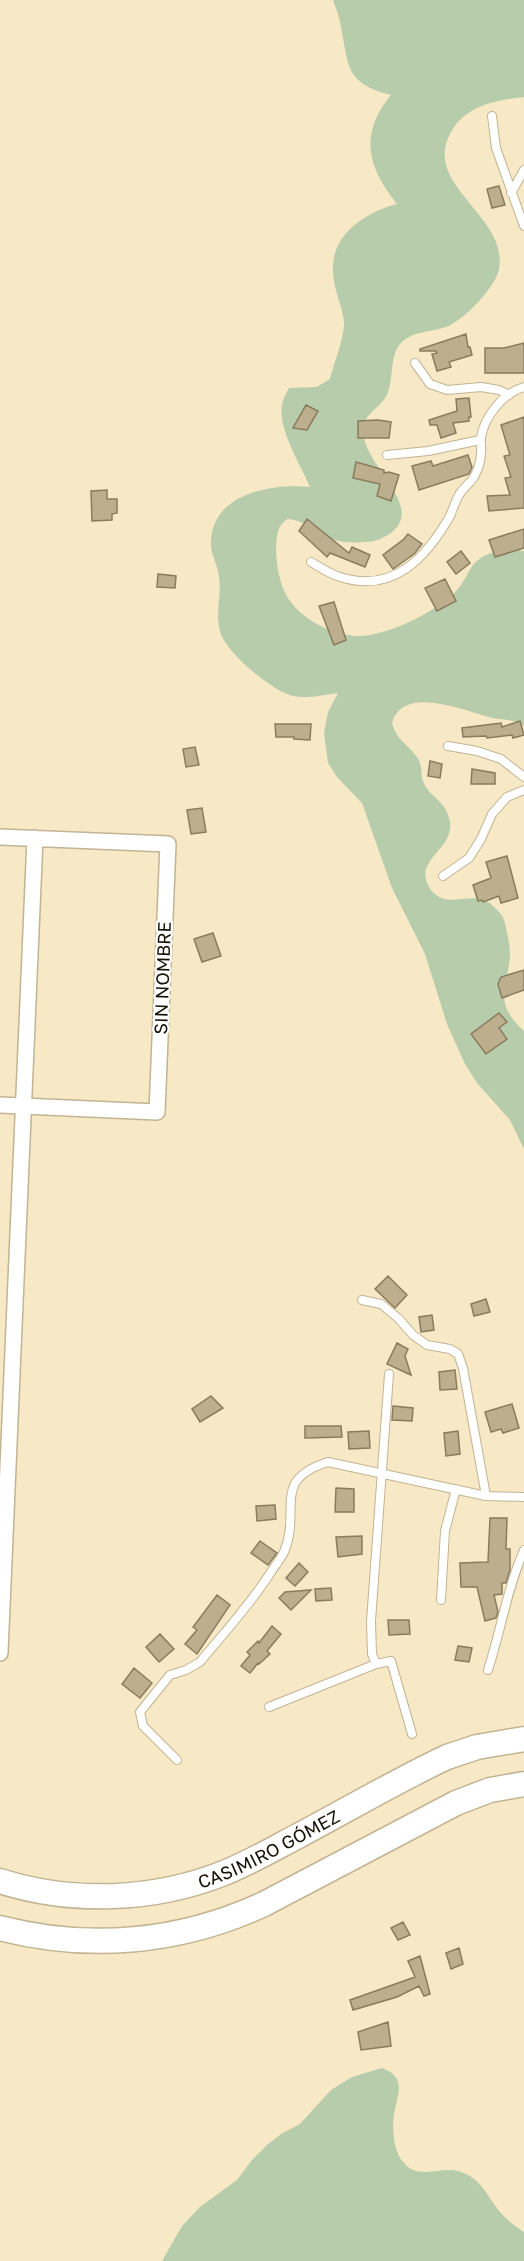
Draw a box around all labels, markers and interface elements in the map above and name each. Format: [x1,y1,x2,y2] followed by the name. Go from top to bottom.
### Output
[149,921,175,1035] street label: SIN NOMBRE
[195,1805,343,1893] street label: CASIMIRO GÓMEZ

